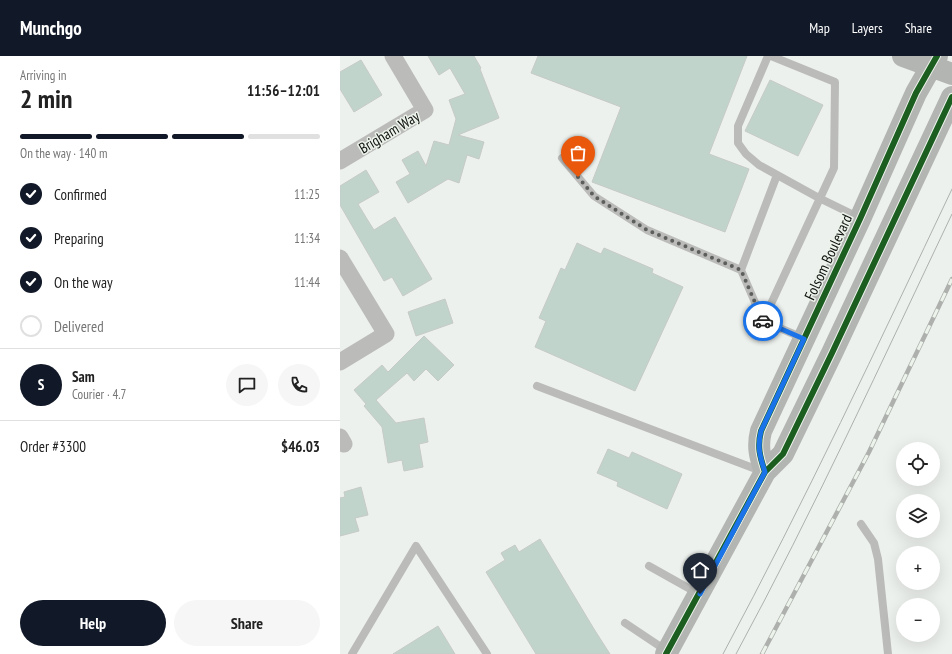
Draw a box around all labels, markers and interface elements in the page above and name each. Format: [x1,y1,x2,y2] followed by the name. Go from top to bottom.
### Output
[20,16,82,40] text: Munchgo
[809,19,830,37] text: Map
[852,19,883,37] text: Layers
[905,19,932,37] text: Share
[20,67,67,84] text: Arriving in
[247,81,320,100] text: 11:56–12:01
[20,82,73,115] text: 2 min
[355,106,423,158] street label: Brigham Way
[561,136,595,177] pin
[567,142,589,164] icon: bag
[20,145,107,162] text: On the way · 140 m
[20,183,42,205] icon: check
[54,185,107,204] text: Confirmed
[294,186,320,203] text: 11:25
[800,211,856,303] street label: Folsom Boulevard
[20,227,42,249] icon: check
[54,229,104,248] text: Preparing
[294,230,320,247] text: 11:34
[20,271,42,293] icon: check
[54,273,113,292] text: On the way
[294,274,320,291] text: 11:44
[743,301,783,341] courier
[752,310,774,332] icon: car
[54,317,104,336] text: Delivered
[226,364,268,406] button: chat
[278,364,320,406] button: phone
[72,367,95,386] text: Sam
[38,375,44,394] text: S
[72,386,126,403] text: Courier · 4.7
[20,437,86,456] text: Order #3300
[281,437,320,456] text: $46.03
[896,442,940,642] map controls
[896,442,940,486] button: locate
[896,494,940,538] button: layers
[896,546,940,590] button: +
[683,553,717,594] pin
[689,559,711,581] icon: home
[896,598,940,642] button: −
[20,600,166,646] button: Help
[174,600,320,646] button: Share

